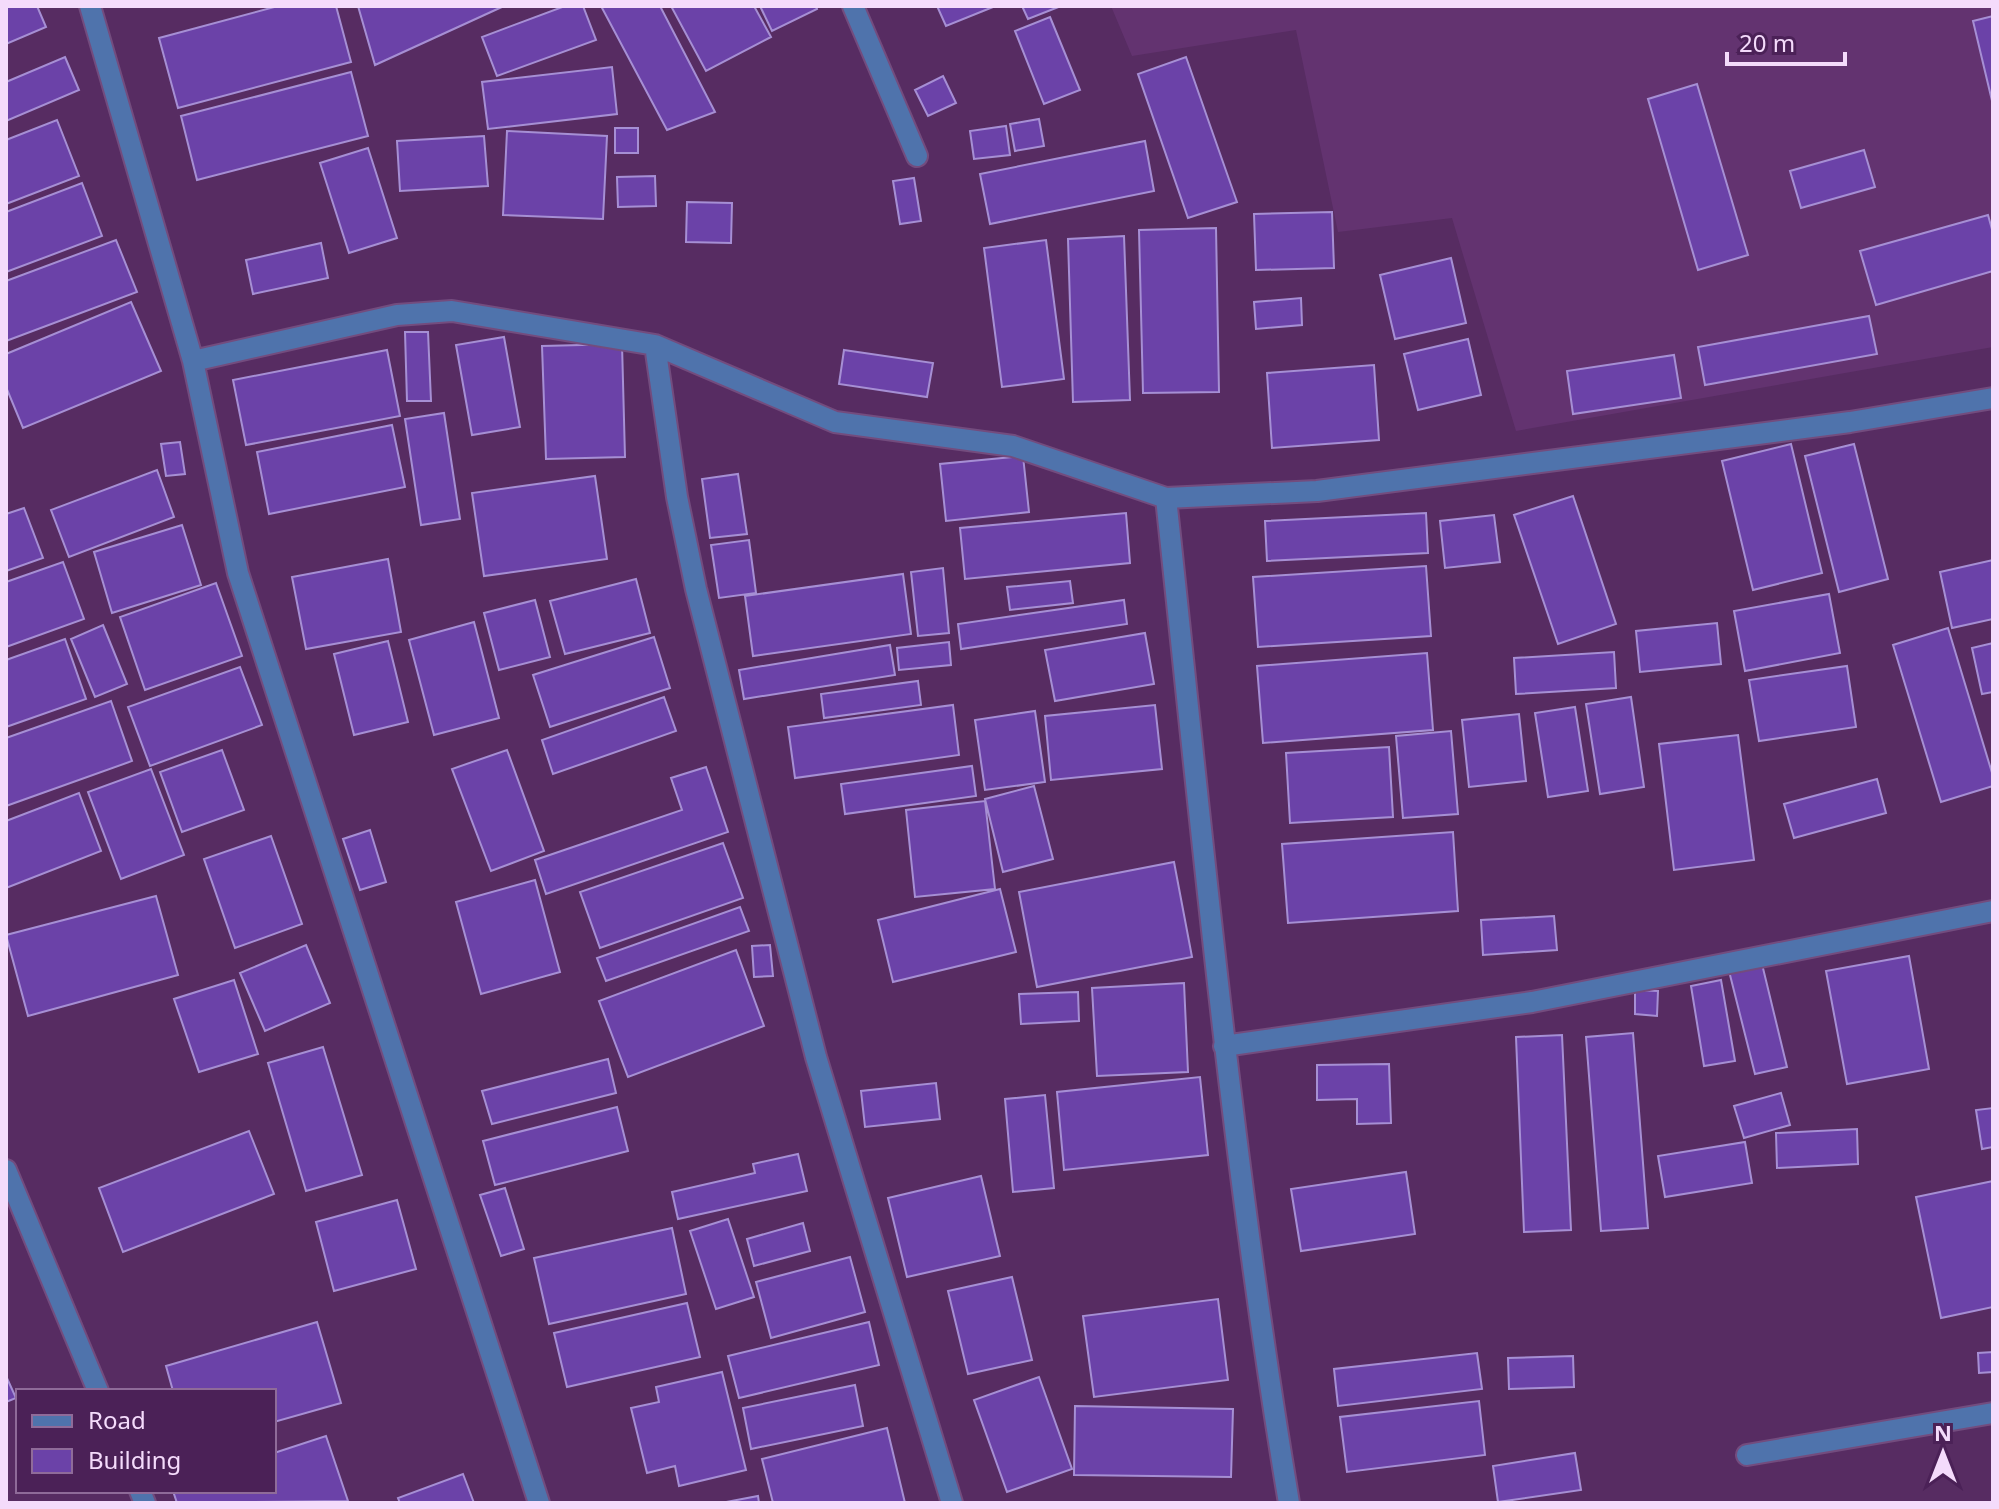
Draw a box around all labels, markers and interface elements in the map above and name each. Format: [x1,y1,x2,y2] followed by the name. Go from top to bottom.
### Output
[1727,16,1845,66] scale bar
[1739,26,1795,59] text: 20 m
[16,1389,276,1493] legend
[88,1403,146,1436] text: Road
[1903,1413,1983,1493] north arrow
[1934,1417,1952,1447] text: N
[88,1443,181,1476] text: Building

